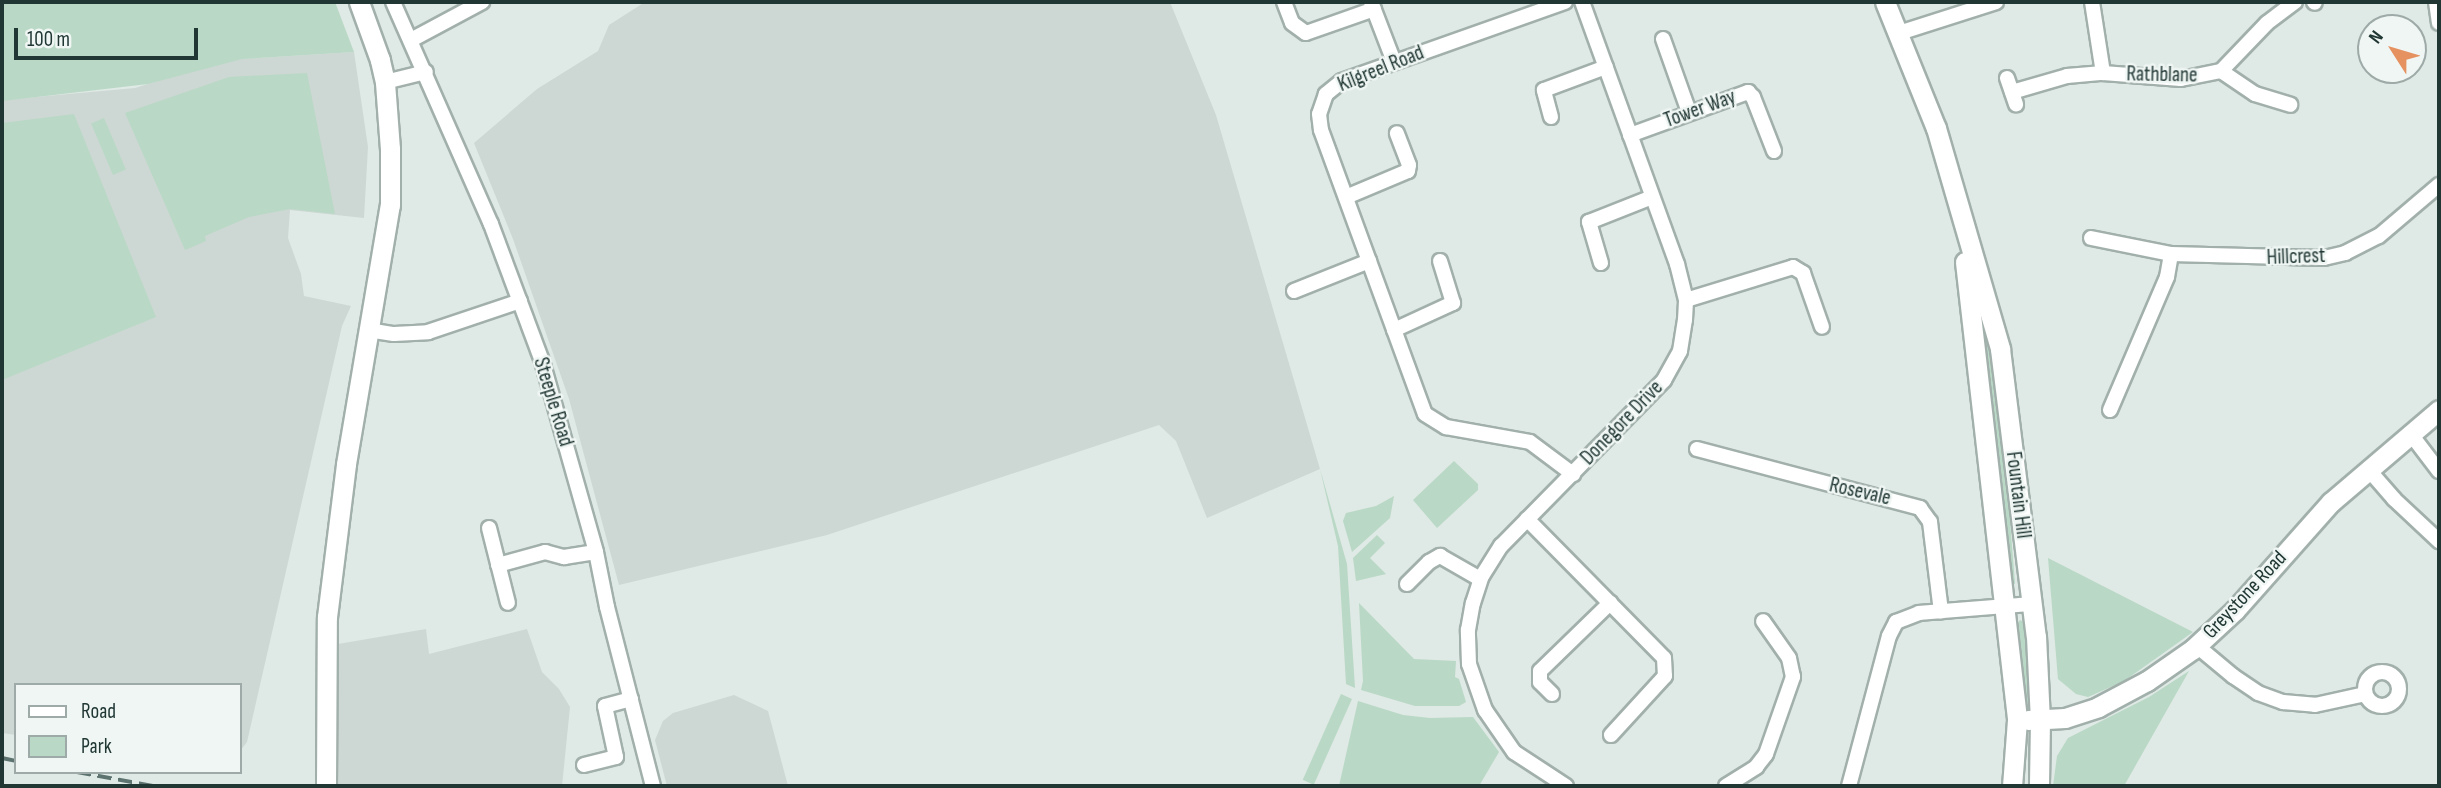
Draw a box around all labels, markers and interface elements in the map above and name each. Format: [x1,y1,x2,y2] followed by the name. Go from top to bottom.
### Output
[18,14,201,58] scale bar
[2357,14,2427,84] north arrow
[2364,26,2389,48] text: N
[27,27,70,52] text: 100 m
[1334,40,1428,98] street label: Kilgreel Road
[2126,62,2198,88] street label: Rathblane
[1661,84,1739,134] street label: Tower Way
[2266,243,2326,271] street label: Hillcrest
[528,355,578,449] street label: Steeple Road
[1576,376,1668,470] street label: Donegore Drive
[2000,450,2036,540] street label: Fountain Hill
[1827,473,1893,511] street label: Rosevale
[2198,546,2292,644] street label: Greystone Road
[14,683,242,774] legend
[81,699,116,724] text: Road
[81,734,112,759] text: Park

